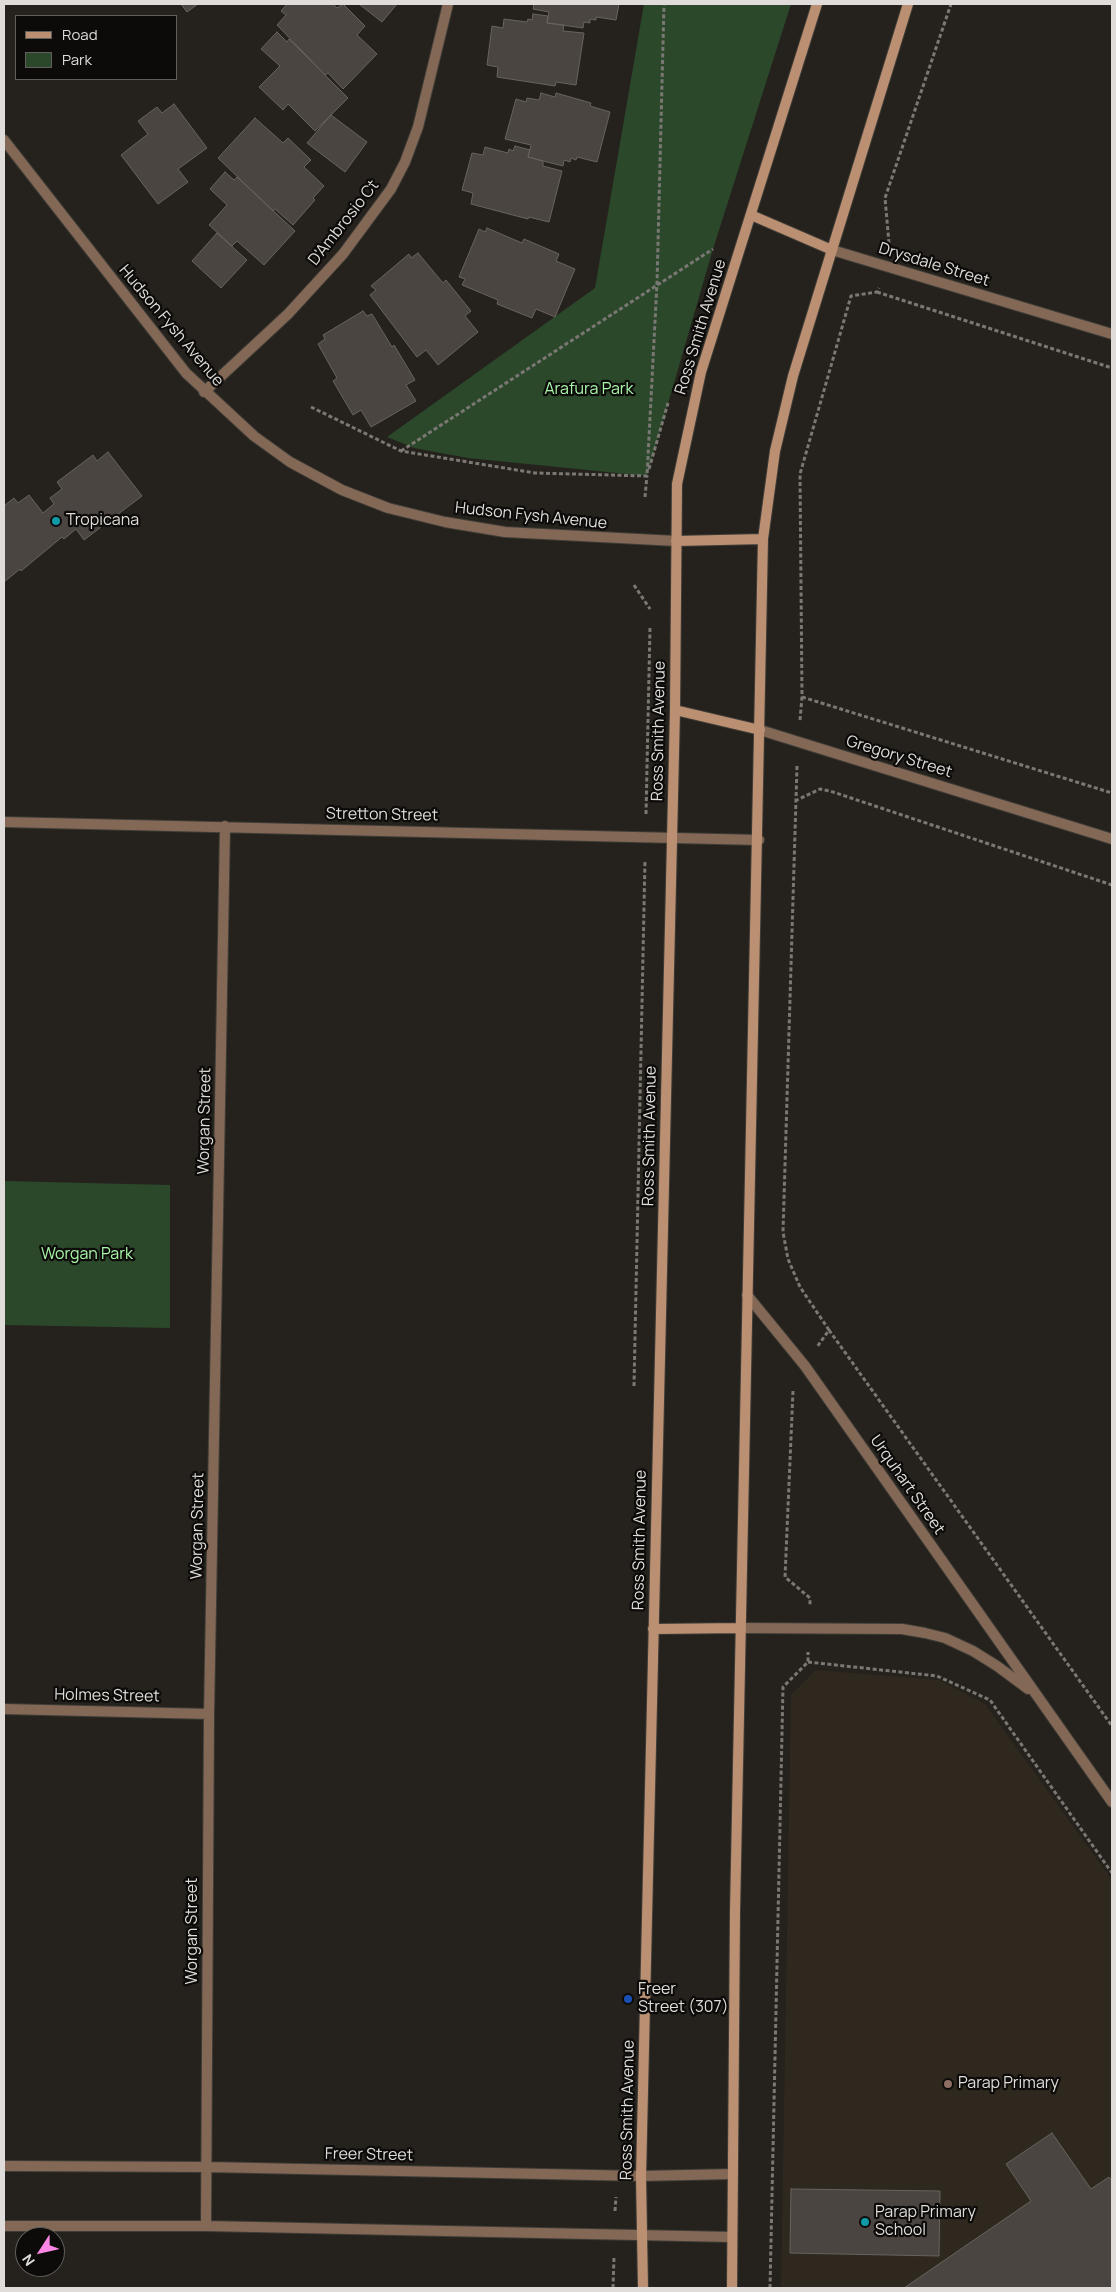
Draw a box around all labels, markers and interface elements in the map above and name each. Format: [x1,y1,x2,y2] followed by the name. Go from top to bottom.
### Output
[15,15,178,80] legend
[62,24,98,45] text: Road
[62,49,92,70] text: Park
[305,176,383,270] street label: D'Ambrosio Ct
[876,239,992,291] street label: Drysdale Street
[671,257,731,397] street label: Ross Smith Avenue
[115,261,227,391] street label: Hudson Fysh Avenue
[544,380,634,400] park label: Arafura Park
[454,498,608,534] street label: Hudson Fysh Avenue
[66,511,139,531] place label: Tropicana
[50,515,62,527] marker: Tropicana
[648,661,670,801] street label: Ross Smith Avenue
[844,732,954,782] street label: Gregory Street
[326,804,438,826] street label: Stretton Street
[639,1066,661,1206] street label: Ross Smith Avenue
[194,1067,216,1175] street label: Worgan Street
[41,1245,133,1265] park label: Worgan Park
[866,1432,948,1538] street label: Urquhart Street
[629,1470,651,1610] street label: Ross Smith Avenue
[187,1472,209,1580] street label: Worgan Street
[54,1685,160,1707] street label: Holmes Street
[183,1878,203,1984] street label: Worgan Street
[638,1980,728,2018] place label: Freer Street (307)
[622,1993,634,2005] marker: Freer Street (307)
[617,2040,639,2180] street label: Ross Smith Avenue
[958,2074,1059,2094] place label: Parap Primary
[942,2078,954,2090] marker: Parap Primary
[325,2145,413,2165] street label: Freer Street
[875,2203,976,2241] place label: Parap Primary School
[859,2216,871,2228] marker: Parap Primary School
[15,2227,65,2277] north arrow
[17,2251,39,2270] text: N

